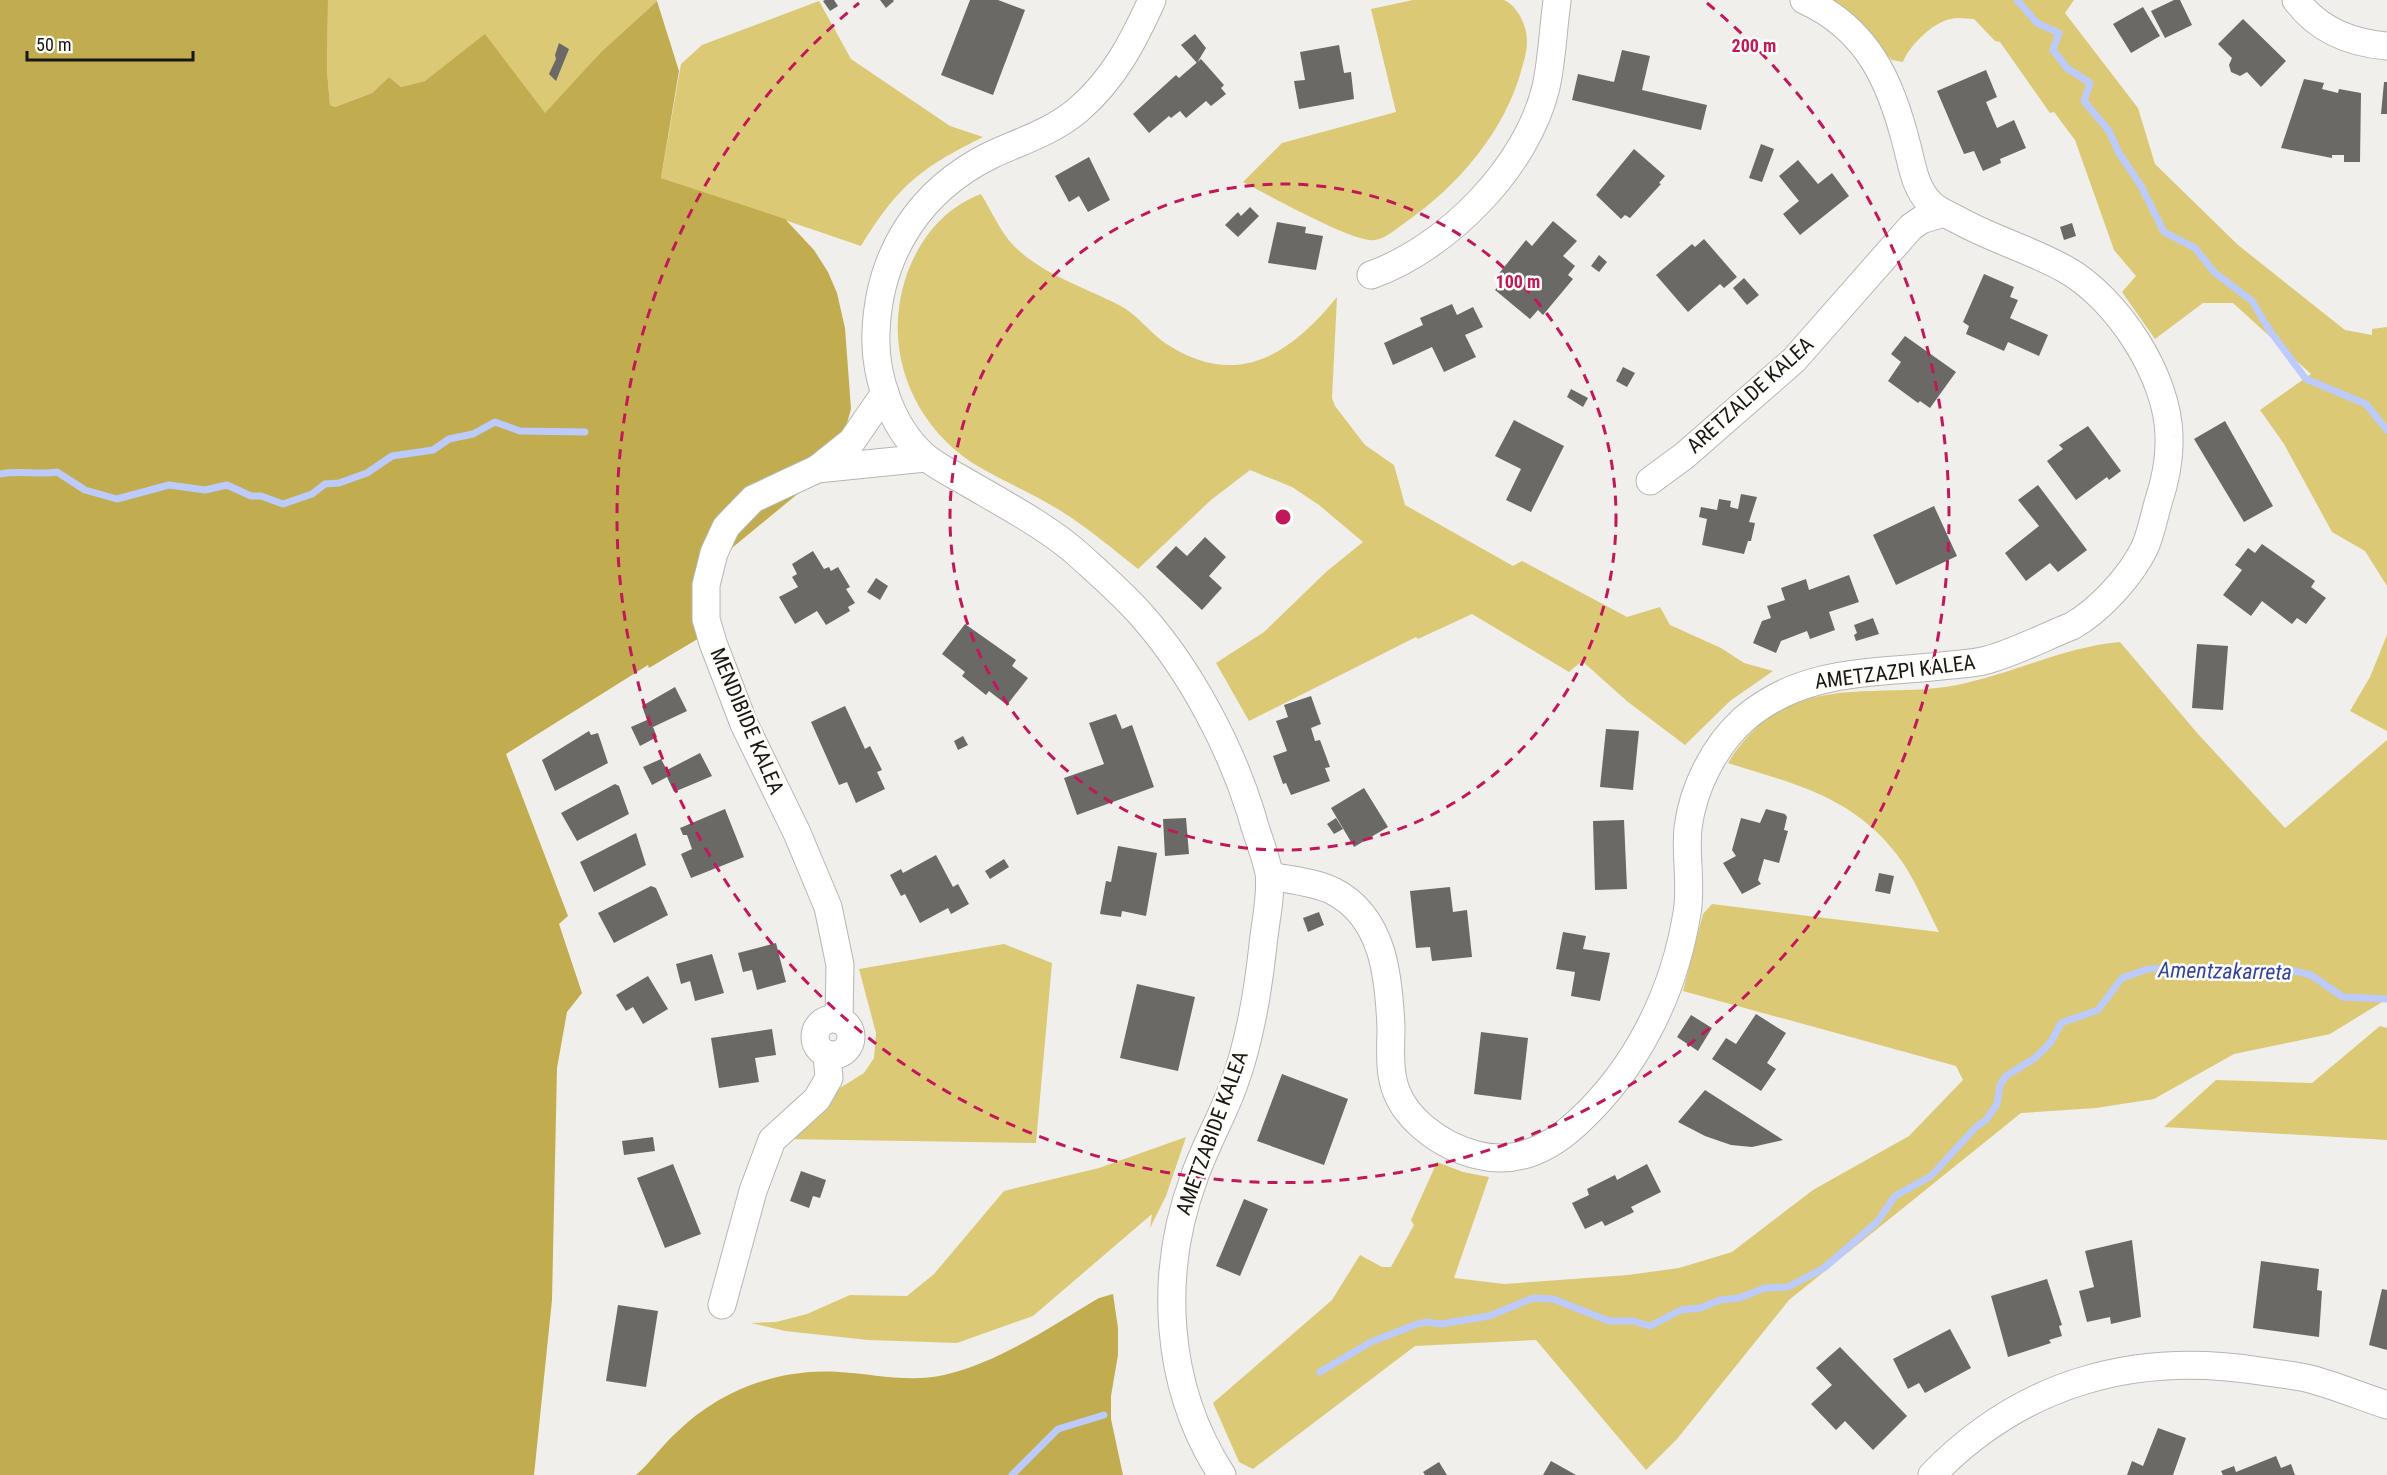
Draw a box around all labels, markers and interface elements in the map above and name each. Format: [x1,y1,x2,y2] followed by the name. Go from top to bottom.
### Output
[27,24,194,62] scale bar
[36,34,71,55] text: 50 m
[1732,35,1776,56] text: 200 m
[1496,271,1540,292] text: 100 m
[1682,332,1818,458] street label: ARETZALDE KALEA
[1273,507,1293,527] centre of rings
[705,644,789,798] street label: MENDIBIDE KALEA
[1813,650,1977,694] street label: AMETZAZPI KALEA
[2157,957,2292,985] water label: Amentzakarreta
[1171,1048,1253,1218] street label: AMETZABIDE KALEA

